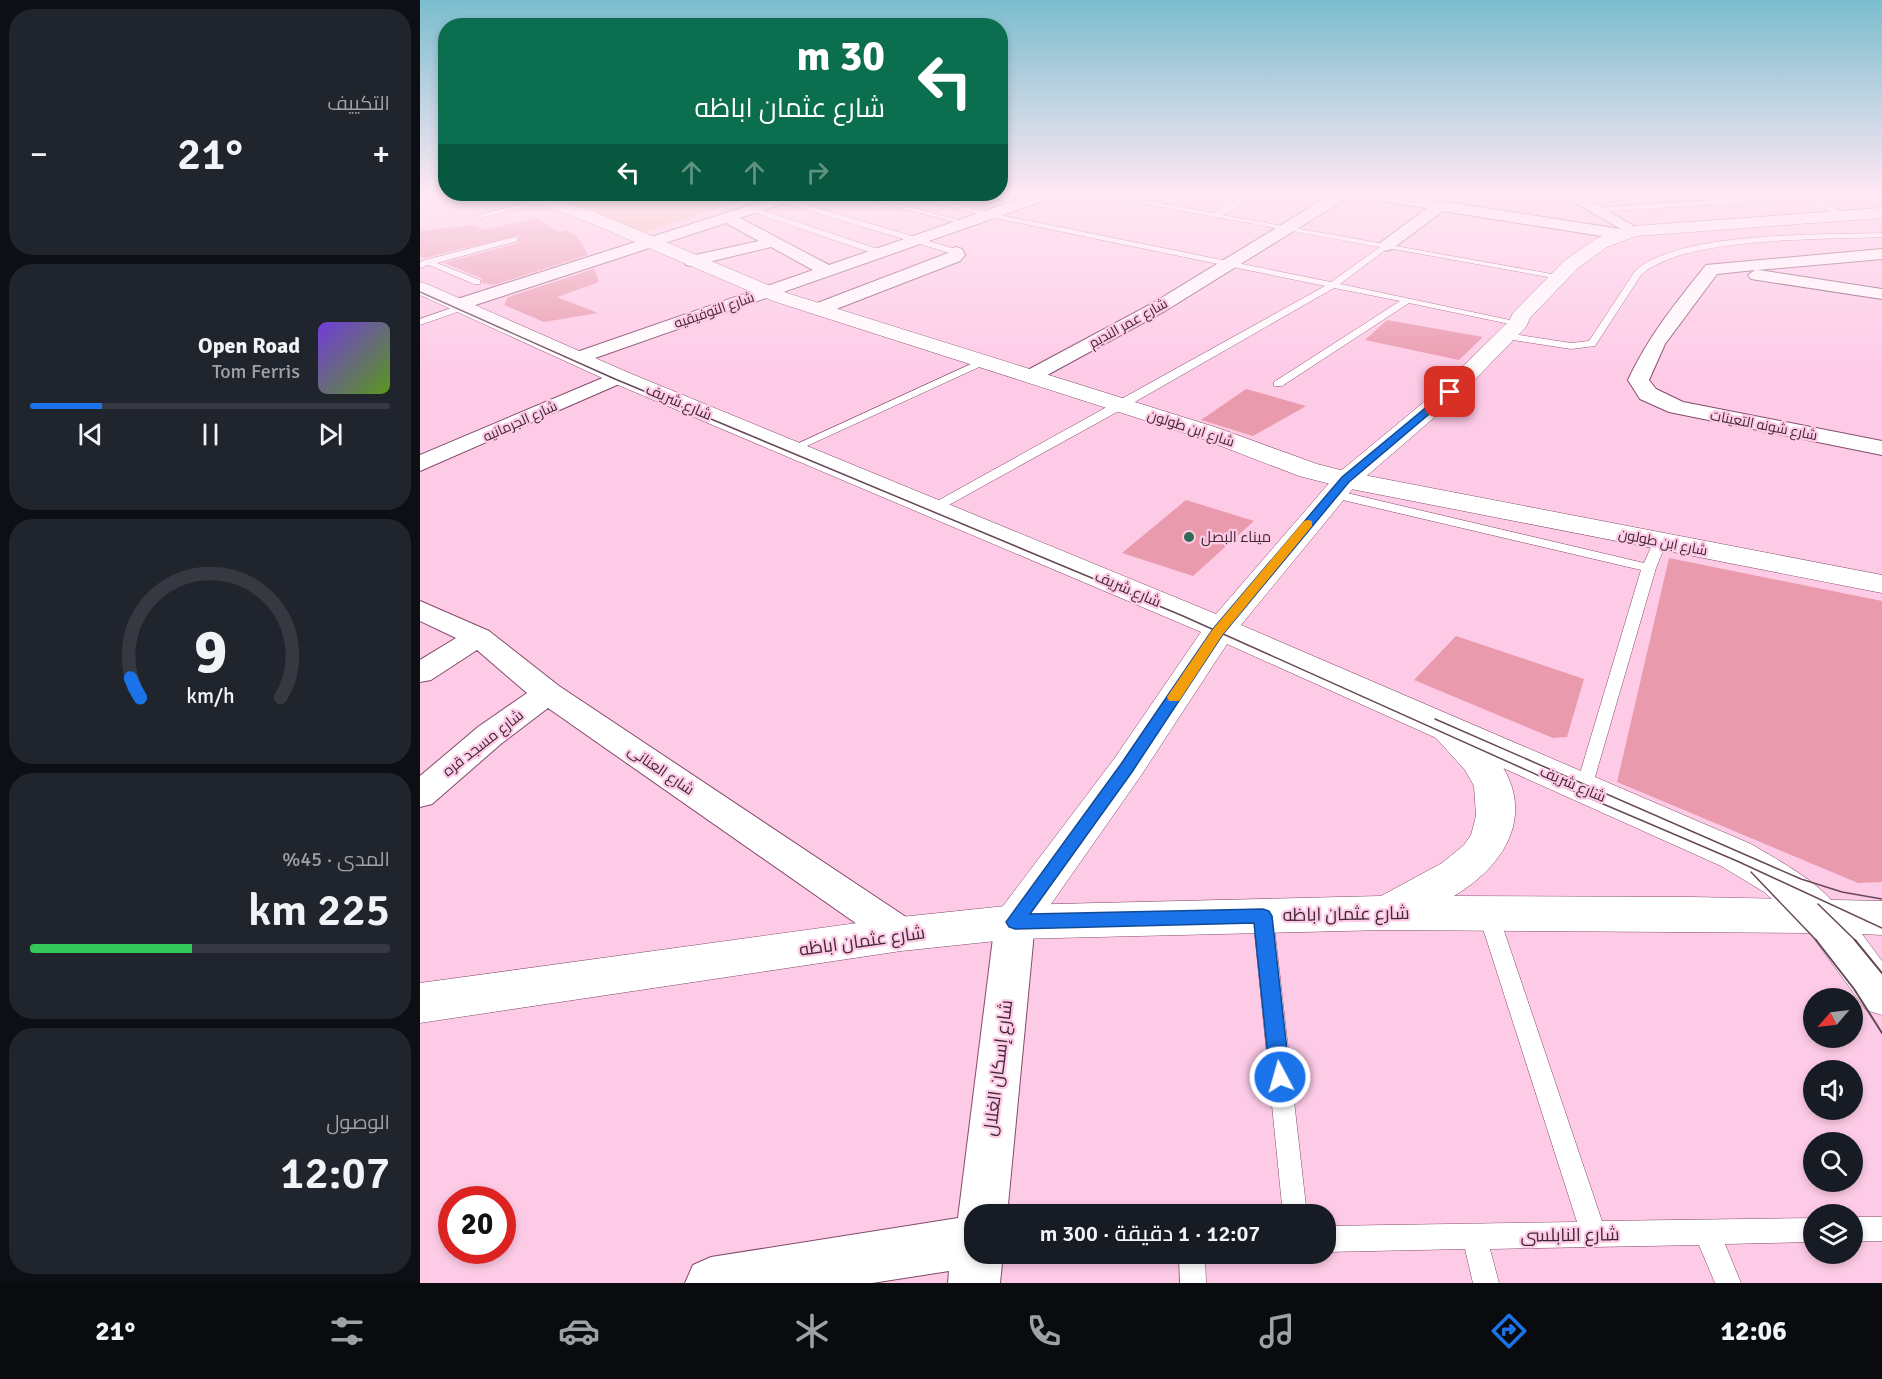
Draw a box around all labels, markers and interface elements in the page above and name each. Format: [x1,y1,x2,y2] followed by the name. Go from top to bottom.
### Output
[796,31,885,82] text: 30 m
[906,42,984,120] icon: left
[327,91,390,116] text: التكييف
[695,92,885,125] text: شارع عثمان اباظه
[177,127,243,182] text: 21°
[30,134,48,175] text: −
[372,134,390,175] text: +
[612,156,645,189] icon: left
[675,156,708,189] icon: ahead
[738,156,771,189] icon: ahead
[801,156,834,189] icon: right
[672,289,757,332] street label: شارع التوفيقيه
[1086,295,1171,353] street label: شارع عمر النديم
[198,332,300,359] text: Open Road
[212,359,300,384] text: Tom Ferris
[1424,366,1475,417] pin
[1433,375,1466,408] icon: arrive
[642,380,715,426] street label: شارع شريف
[480,398,560,445] street label: شارع الجرمانيه
[1145,406,1236,451] street label: شارع ابن طولون
[1709,407,1819,444] street label: شارع شونه التعينات
[74,418,107,451] icon: previous
[194,418,227,451] icon: pause
[314,418,347,451] icon: next
[1617,526,1709,559] street label: شارع ابن طولون
[1201,528,1271,547] place label: ميناء البصل
[1182,530,1196,544] marker: ميناء البصل
[1091,567,1164,613] street label: شارع شريف
[193,614,227,691] text: 9
[186,684,234,710] text: km/h
[439,706,528,782] street label: شارع مسجد قره
[623,741,698,800] street label: شارع العنانى
[1536,762,1609,808] street label: شارع شريف
[282,847,390,872] text: المدى · 45%
[248,883,390,938] text: 225 km
[1282,902,1410,927] street label: شارع عثمان اباظه
[798,921,927,962] street label: شارع عثمان اباظه
[1803,988,1863,1048] north arrow
[1803,988,1863,1264] map controls
[979,999,1018,1137] street label: شارع إسكان الغلال
[1248,1045,1312,1109] position arrow
[1803,1060,1863,1120] button: sound
[326,1110,390,1135] text: الوصول
[1803,1132,1863,1192] button: search
[280,1146,390,1201] text: 12:07
[438,1186,516,1264] speed limit sign: 20
[1803,1204,1863,1264] button: layers
[1040,1220,1260,1247] text: 12:07 · 1 دقيقة · 300 m
[1520,1223,1620,1248] street label: شارع النابلسى
[326,1310,368,1352] icon: filters
[558,1310,600,1352] icon: car
[791,1310,833,1352] icon: climate
[1023,1310,1065,1352] icon: phone
[1256,1310,1298,1352] icon: music
[1488,1310,1530,1352] icon: directions
[95,1315,135,1348] text: 21°
[1720,1315,1787,1348] text: 12:06

